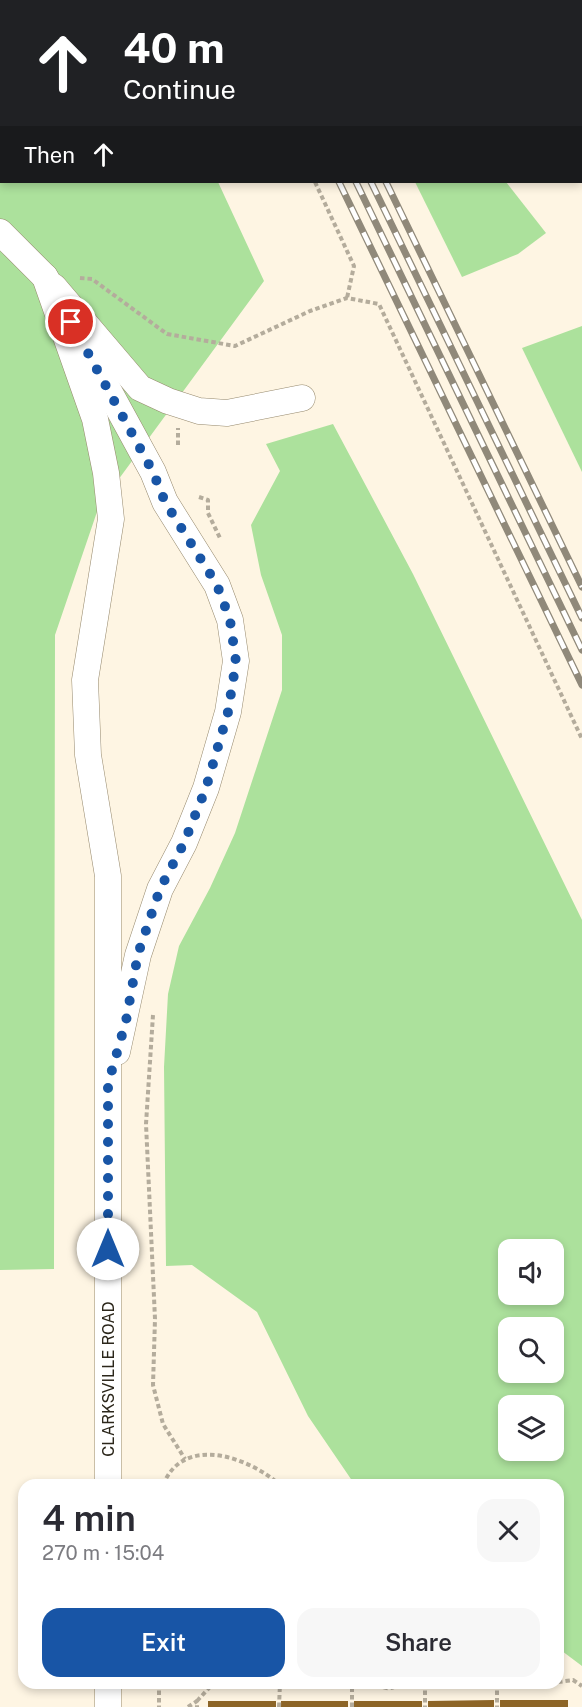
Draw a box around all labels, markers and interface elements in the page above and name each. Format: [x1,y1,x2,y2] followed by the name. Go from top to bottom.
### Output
[123,23,225,72] text: 40 m
[24,24,102,102] icon: ahead
[123,73,236,105] text: Continue
[87,138,120,171] icon: ahead
[24,142,75,168] text: Then
[45,296,96,347] pin
[54,305,87,338] icon: arrive
[76,1217,140,1281] position arrow
[498,1239,564,1461] map controls
[498,1239,564,1305] button: sound
[99,1301,118,1457] street label: CLARKSVILLE ROAD
[498,1317,564,1383] button: search
[498,1395,564,1461] button: layers
[42,1497,136,1539] text: 4 min
[477,1499,540,1562] button: close
[42,1541,164,1565] text: 270 m · 15:04
[42,1608,285,1677] button: Exit
[297,1608,540,1677] button: Share

